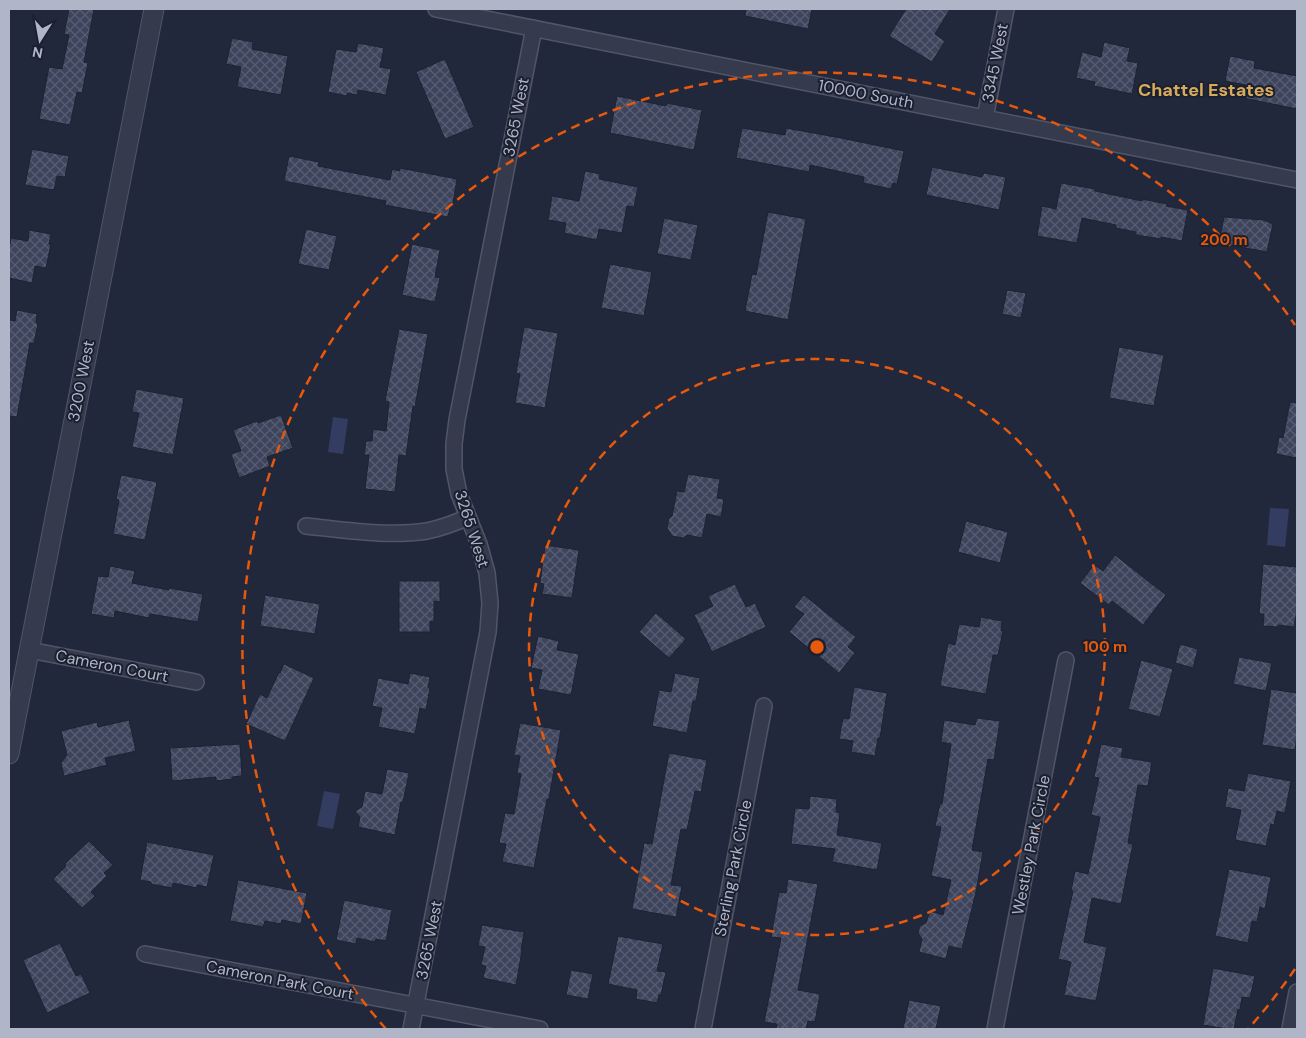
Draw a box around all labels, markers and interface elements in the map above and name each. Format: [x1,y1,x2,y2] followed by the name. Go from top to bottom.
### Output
[15,15,65,65] north arrow
[977,22,1013,104] street label: 3345 West
[31,43,44,63] text: N
[817,74,915,114] street label: 10000 South
[498,76,534,158] street label: 3265 West
[1138,78,1274,102] district label: Chattel Estates
[1200,230,1248,250] text: 200 m
[63,339,99,423] street label: 3200 West
[450,488,494,570] street label: 3265 West
[1083,637,1127,657] text: 100 m
[808,638,826,656] centre of rings
[54,645,170,687] street label: Cameron Court
[1007,773,1055,917] street label: Westley Park Circle
[709,798,757,938] street label: Sterling Park Circle
[411,899,447,981] street label: 3265 West
[204,955,356,1005] street label: Cameron Park Court

